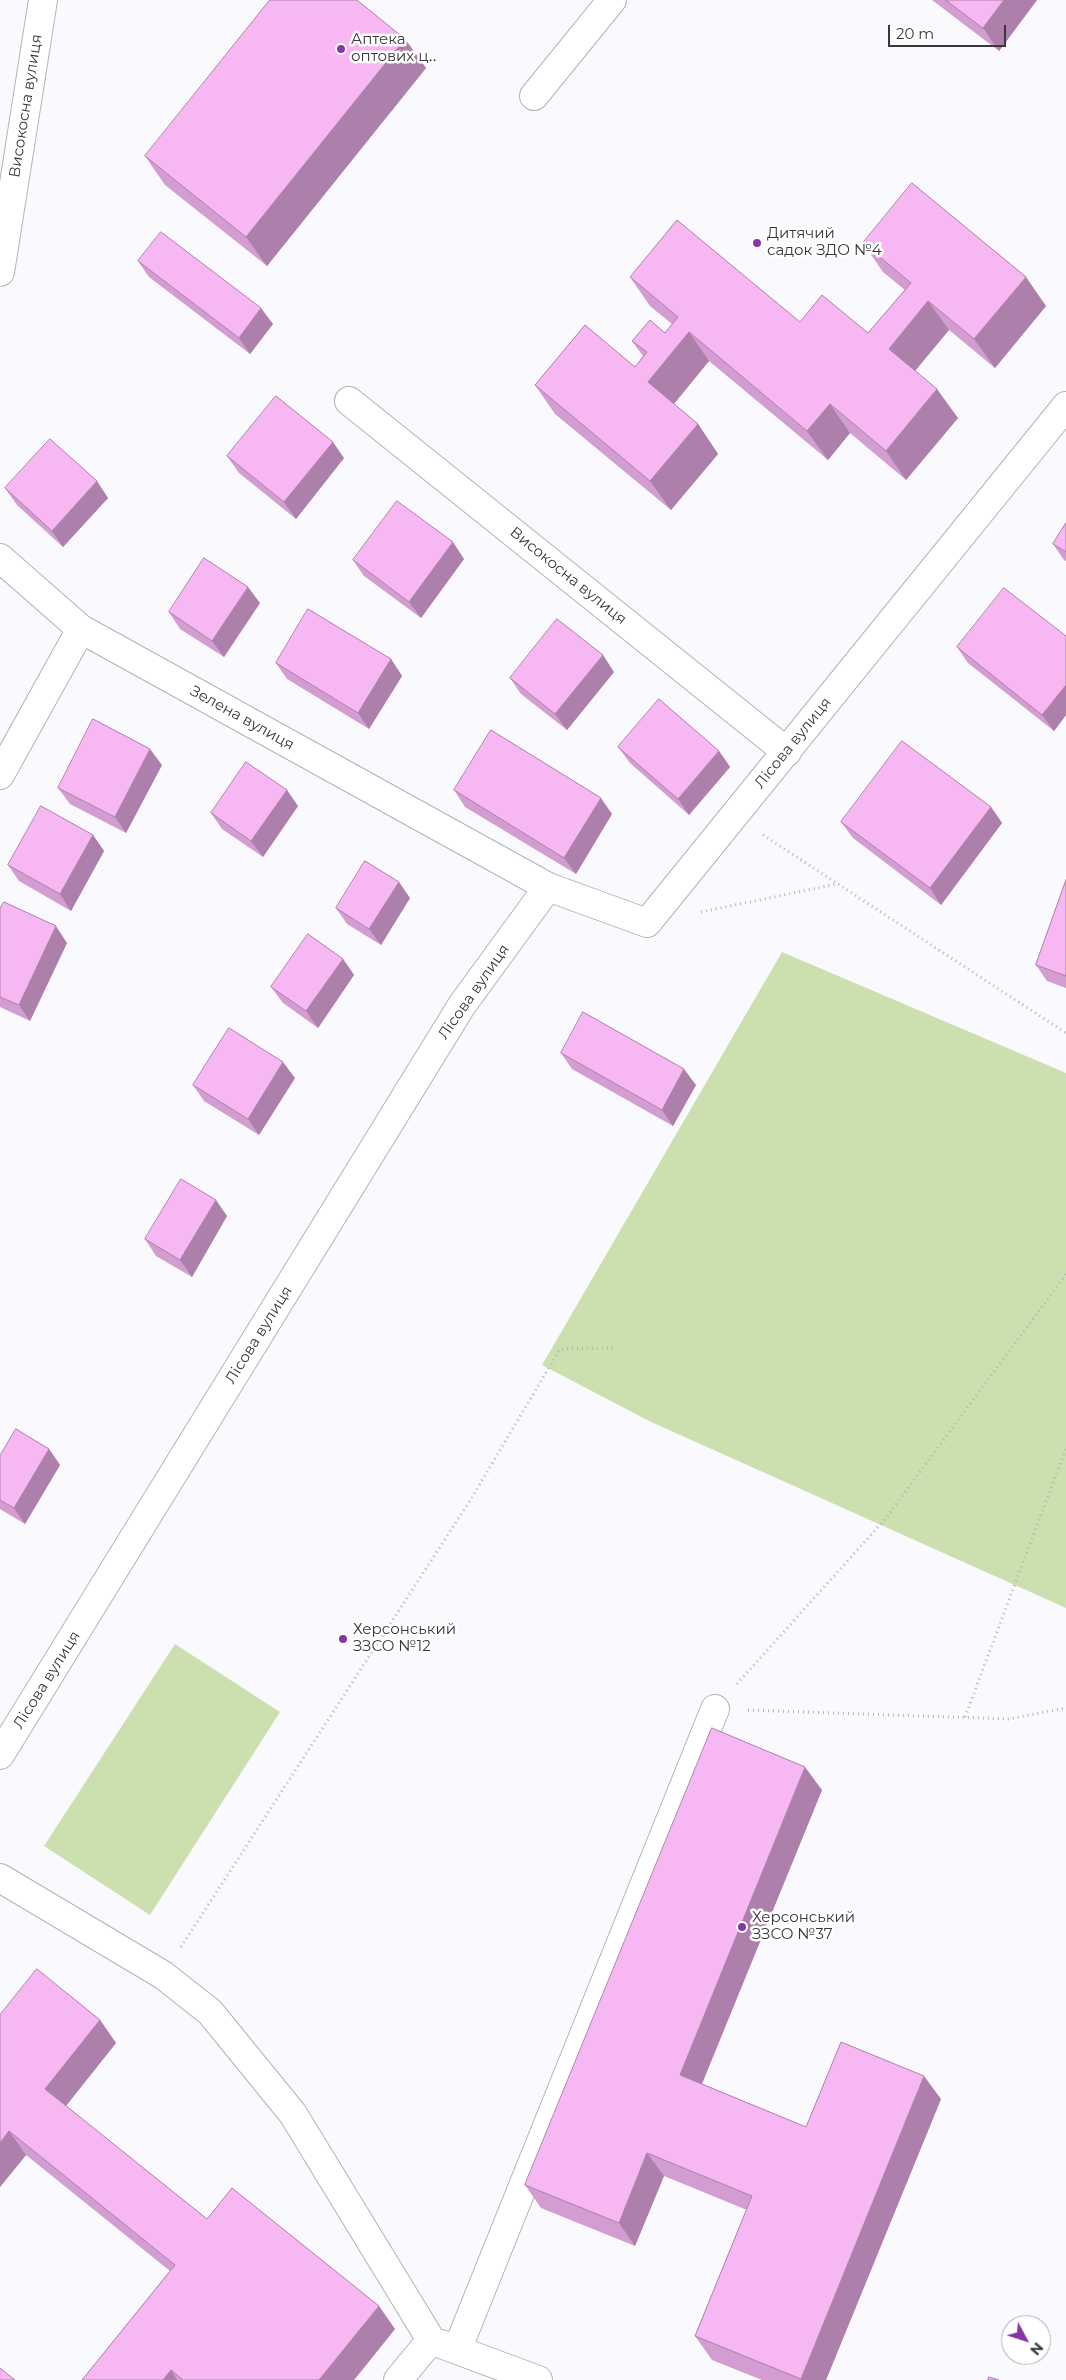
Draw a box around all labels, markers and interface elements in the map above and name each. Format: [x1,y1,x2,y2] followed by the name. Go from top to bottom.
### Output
[891,15,1008,47] scale bar
[896,24,934,43] text: 20 m
[351,31,436,66] place label: Аптека оптових ц‥
[6,33,46,179] street label: Високосна вулиця
[335,43,347,55] marker: Аптека оптових ц‥
[767,225,882,260] place label: Дитячий садок ЗДО №4
[751,237,763,249] marker: Дитячий садок ЗДО №4
[506,523,630,629] street label: Високосна вулиця
[187,682,297,754] street label: Зелена вулиця
[751,694,835,792] street label: Лісова вулиця
[435,941,513,1043] street label: Лісова вулиця
[222,1283,296,1387] street label: Лісова вулиця
[353,1621,456,1656] place label: Херсонський ЗЗСО №12
[10,1628,84,1732] street label: Лісова вулиця
[337,1633,349,1645] marker: Херсонський ЗЗСО №12
[752,1909,855,1944] place label: Херсонський ЗЗСО №37
[736,1921,748,1933] marker: Херсонський ЗЗСО №37
[1001,2315,1051,2365] north arrow
[1026,2339,1047,2359] text: N

